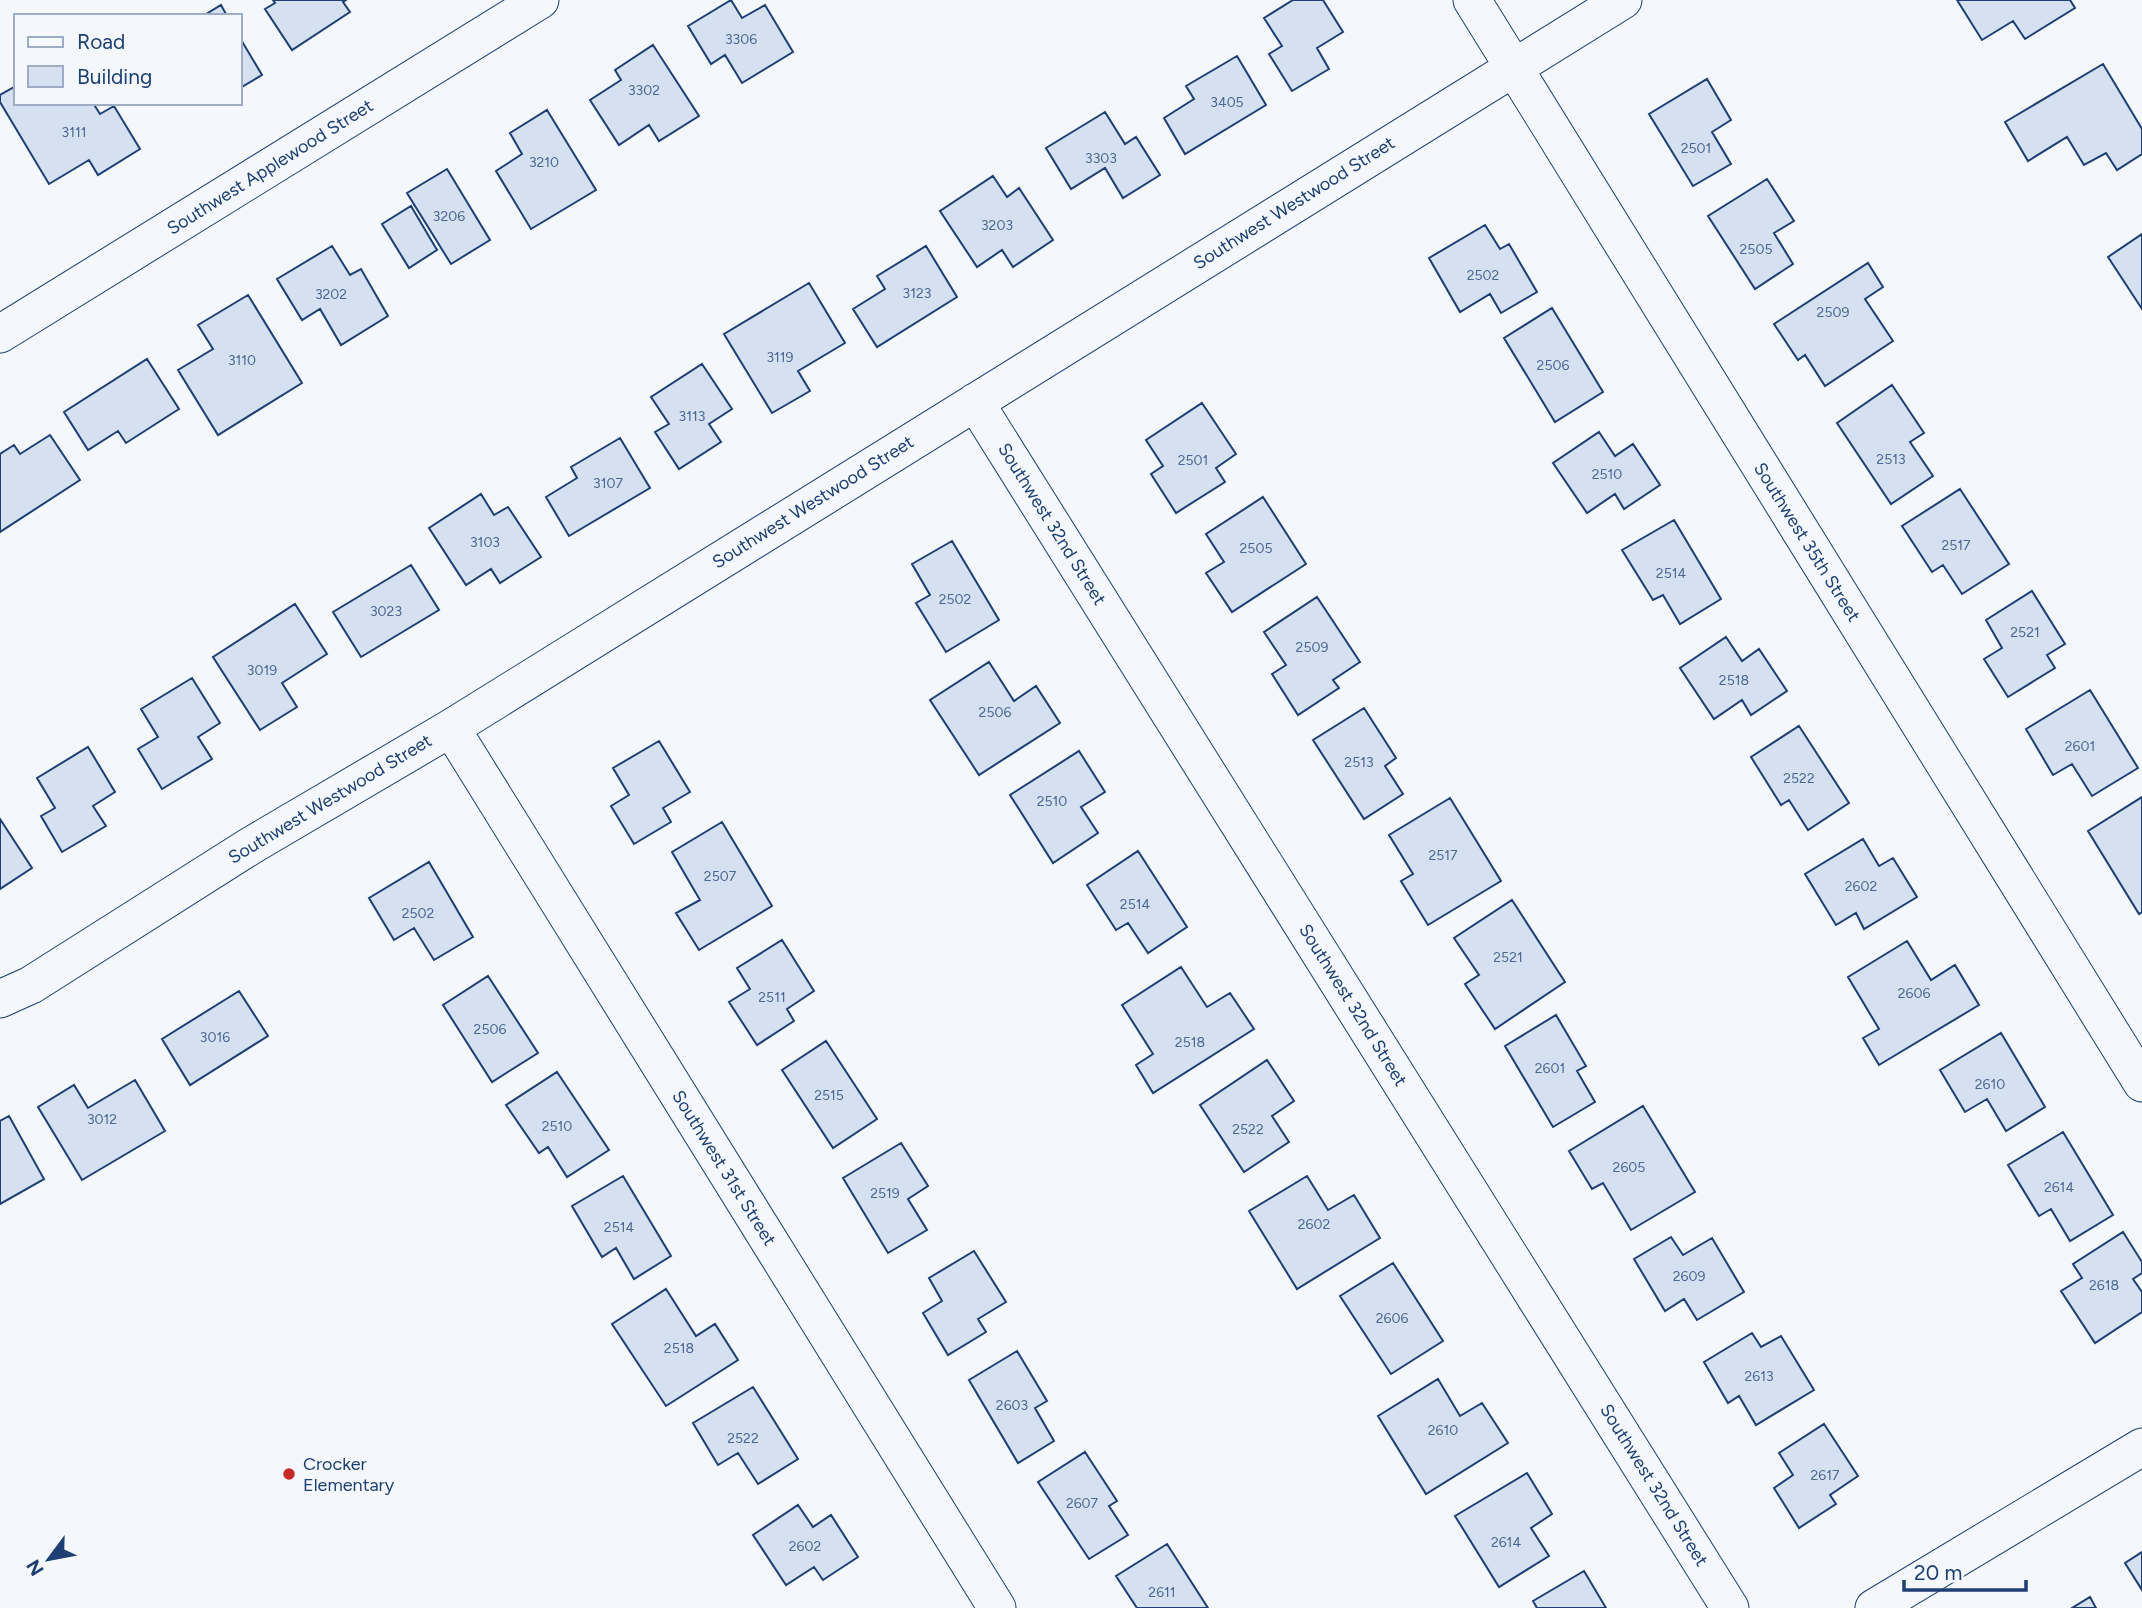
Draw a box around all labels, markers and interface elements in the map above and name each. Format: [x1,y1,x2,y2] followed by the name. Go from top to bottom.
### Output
[14,14,242,105] legend
[77,29,125,54] text: Road
[725,31,757,48] house number: 3306
[77,64,152,89] text: Building
[628,82,660,99] house number: 3302
[163,94,377,240] street label: Southwest Applewood Street
[1210,94,1244,111] house number: 3405
[62,124,86,141] house number: 3111
[1189,132,1399,274] street label: Southwest Westwood Street
[1681,140,1711,157] house number: 2501
[1085,150,1117,167] house number: 3303
[529,154,559,171] house number: 3210
[433,208,465,225] house number: 3206
[981,217,1013,234] house number: 3203
[1740,241,1772,258] house number: 2505
[1467,267,1499,284] house number: 2502
[903,285,931,302] house number: 3123
[315,286,347,303] house number: 3202
[1817,304,1849,321] house number: 2509
[766,349,794,366] house number: 3119
[228,352,256,369] house number: 3110
[1537,357,1569,374] house number: 2506
[679,408,705,425] house number: 3113
[708,431,918,573] street label: Southwest Westwood Street
[993,439,1111,609] street label: Southwest 32nd Street
[1876,451,1906,468] house number: 2513
[1178,452,1208,469] house number: 2501
[1749,458,1865,626] street label: Southwest 35th Street
[1592,466,1622,483] house number: 2510
[593,475,623,492] house number: 3107
[470,534,500,551] house number: 3103
[1941,537,1971,554] house number: 2517
[1240,540,1272,557] house number: 2505
[1656,565,1686,582] house number: 2514
[939,591,971,608] house number: 2502
[370,603,402,620] house number: 3023
[2010,624,2040,641] house number: 2521
[1296,639,1328,656] house number: 2509
[247,662,277,679] house number: 3019
[1719,672,1749,689] house number: 2518
[979,704,1011,721] house number: 2506
[224,729,436,869] street label: Southwest Westwood Street
[2065,738,2095,755] house number: 2601
[1344,754,1374,771] house number: 2513
[1783,770,1815,787] house number: 2522
[1037,793,1067,810] house number: 2510
[1428,847,1458,864] house number: 2517
[704,868,737,885] house number: 2507
[1845,878,1877,895] house number: 2602
[1120,896,1150,913] house number: 2514
[402,905,434,922] house number: 2502
[1294,920,1412,1090] street label: Southwest 32nd Street
[1493,949,1523,966] house number: 2521
[1898,985,1930,1002] house number: 2606
[758,989,786,1006] house number: 2511
[474,1021,506,1038] house number: 2506
[200,1029,230,1046] house number: 3016
[1175,1034,1205,1051] house number: 2518
[1535,1060,1565,1077] house number: 2601
[1975,1076,2005,1093] house number: 2610
[667,1086,781,1250] street label: Southwest 31st Street
[814,1087,844,1104] house number: 2515
[87,1111,117,1128] house number: 3012
[542,1118,572,1135] house number: 2510
[1232,1121,1264,1138] house number: 2522
[1613,1159,1645,1176] house number: 2605
[2044,1179,2074,1196] house number: 2614
[870,1185,900,1202] house number: 2519
[1298,1216,1330,1233] house number: 2602
[604,1219,634,1236] house number: 2514
[1673,1268,1705,1285] house number: 2609
[2089,1277,2119,1294] house number: 2618
[1376,1310,1408,1327] house number: 2606
[664,1340,694,1357] house number: 2518
[1744,1368,1774,1385] house number: 2613
[996,1397,1028,1414] house number: 2603
[1595,1400,1713,1570] street label: Southwest 32nd Street
[1428,1422,1458,1439] house number: 2610
[727,1430,759,1447] house number: 2522
[303,1453,395,1496] place label: Crocker Elementary
[281,1466,297,1482] marker: Crocker Elementary
[1810,1467,1840,1484] house number: 2617
[1066,1495,1099,1512] house number: 2607
[14,1524,84,1594] north arrow
[1491,1534,1521,1551] house number: 2614
[789,1538,821,1555] house number: 2602
[1904,1548,2026,1592] scale bar
[21,1555,49,1580] text: N
[1914,1560,1962,1585] text: 20 m
[1148,1584,1176,1601] house number: 2611

